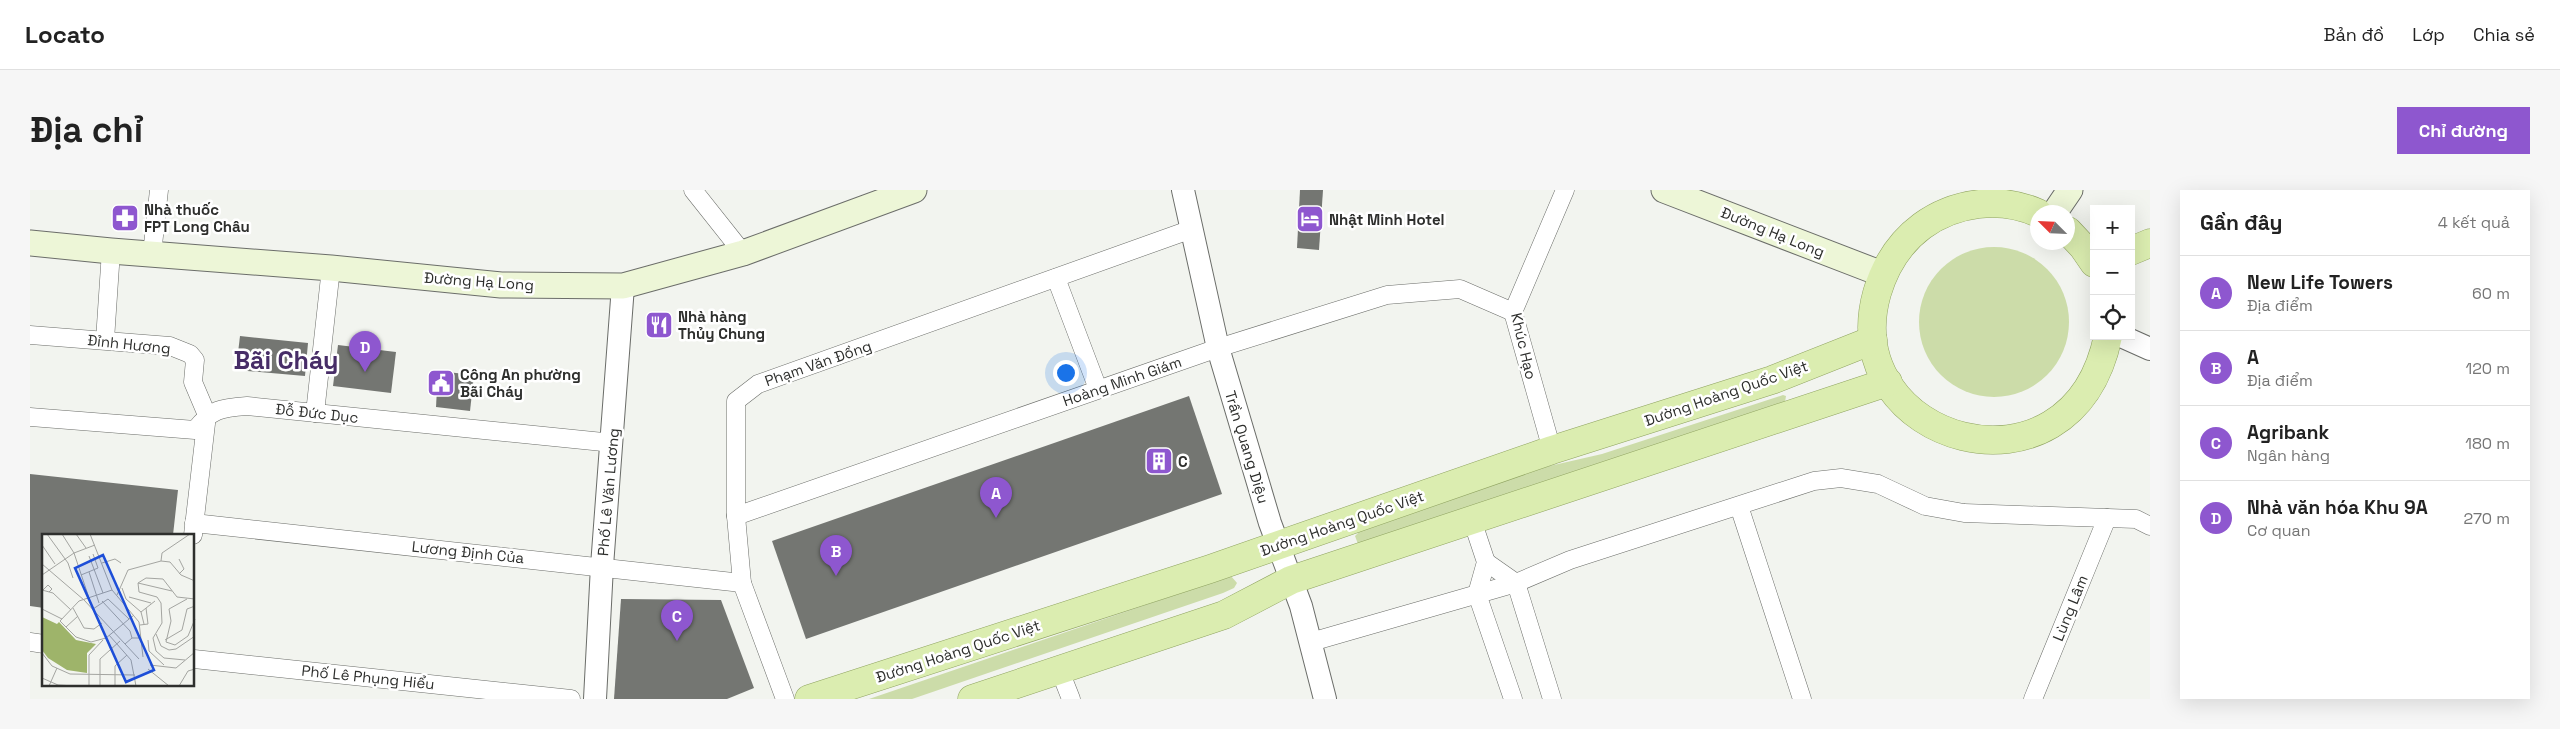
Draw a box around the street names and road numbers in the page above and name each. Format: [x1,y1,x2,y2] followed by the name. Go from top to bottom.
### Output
[1718,203,1828,261] street label: Đường Hạ Long
[423,268,535,294] street label: Đường Hạ Long
[1507,311,1541,381] street label: Khúc Hạo
[86,330,172,358] street label: Đỉnh Hương
[762,336,874,390] street label: Phạm Văn Đồng
[1060,352,1184,410] street label: Hoàng Minh Giám
[1642,356,1810,430] street label: Đường Hoàng Quốc Việt
[1221,388,1273,506] street label: Trần Quang Diệu
[275,399,360,427] street label: Đỗ Đức Dục
[593,427,623,557] street label: Phố Lê Văn Lương
[1258,486,1426,560] street label: Đường Hoàng Quốc Việt
[411,537,526,567] street label: Lương Định Của
[2048,572,2092,644] street label: Lùng Lâm
[873,615,1043,687] street label: Đường Hoàng Quốc Việt
[301,661,435,693] street label: Phố Lê Phụng Hiểu

